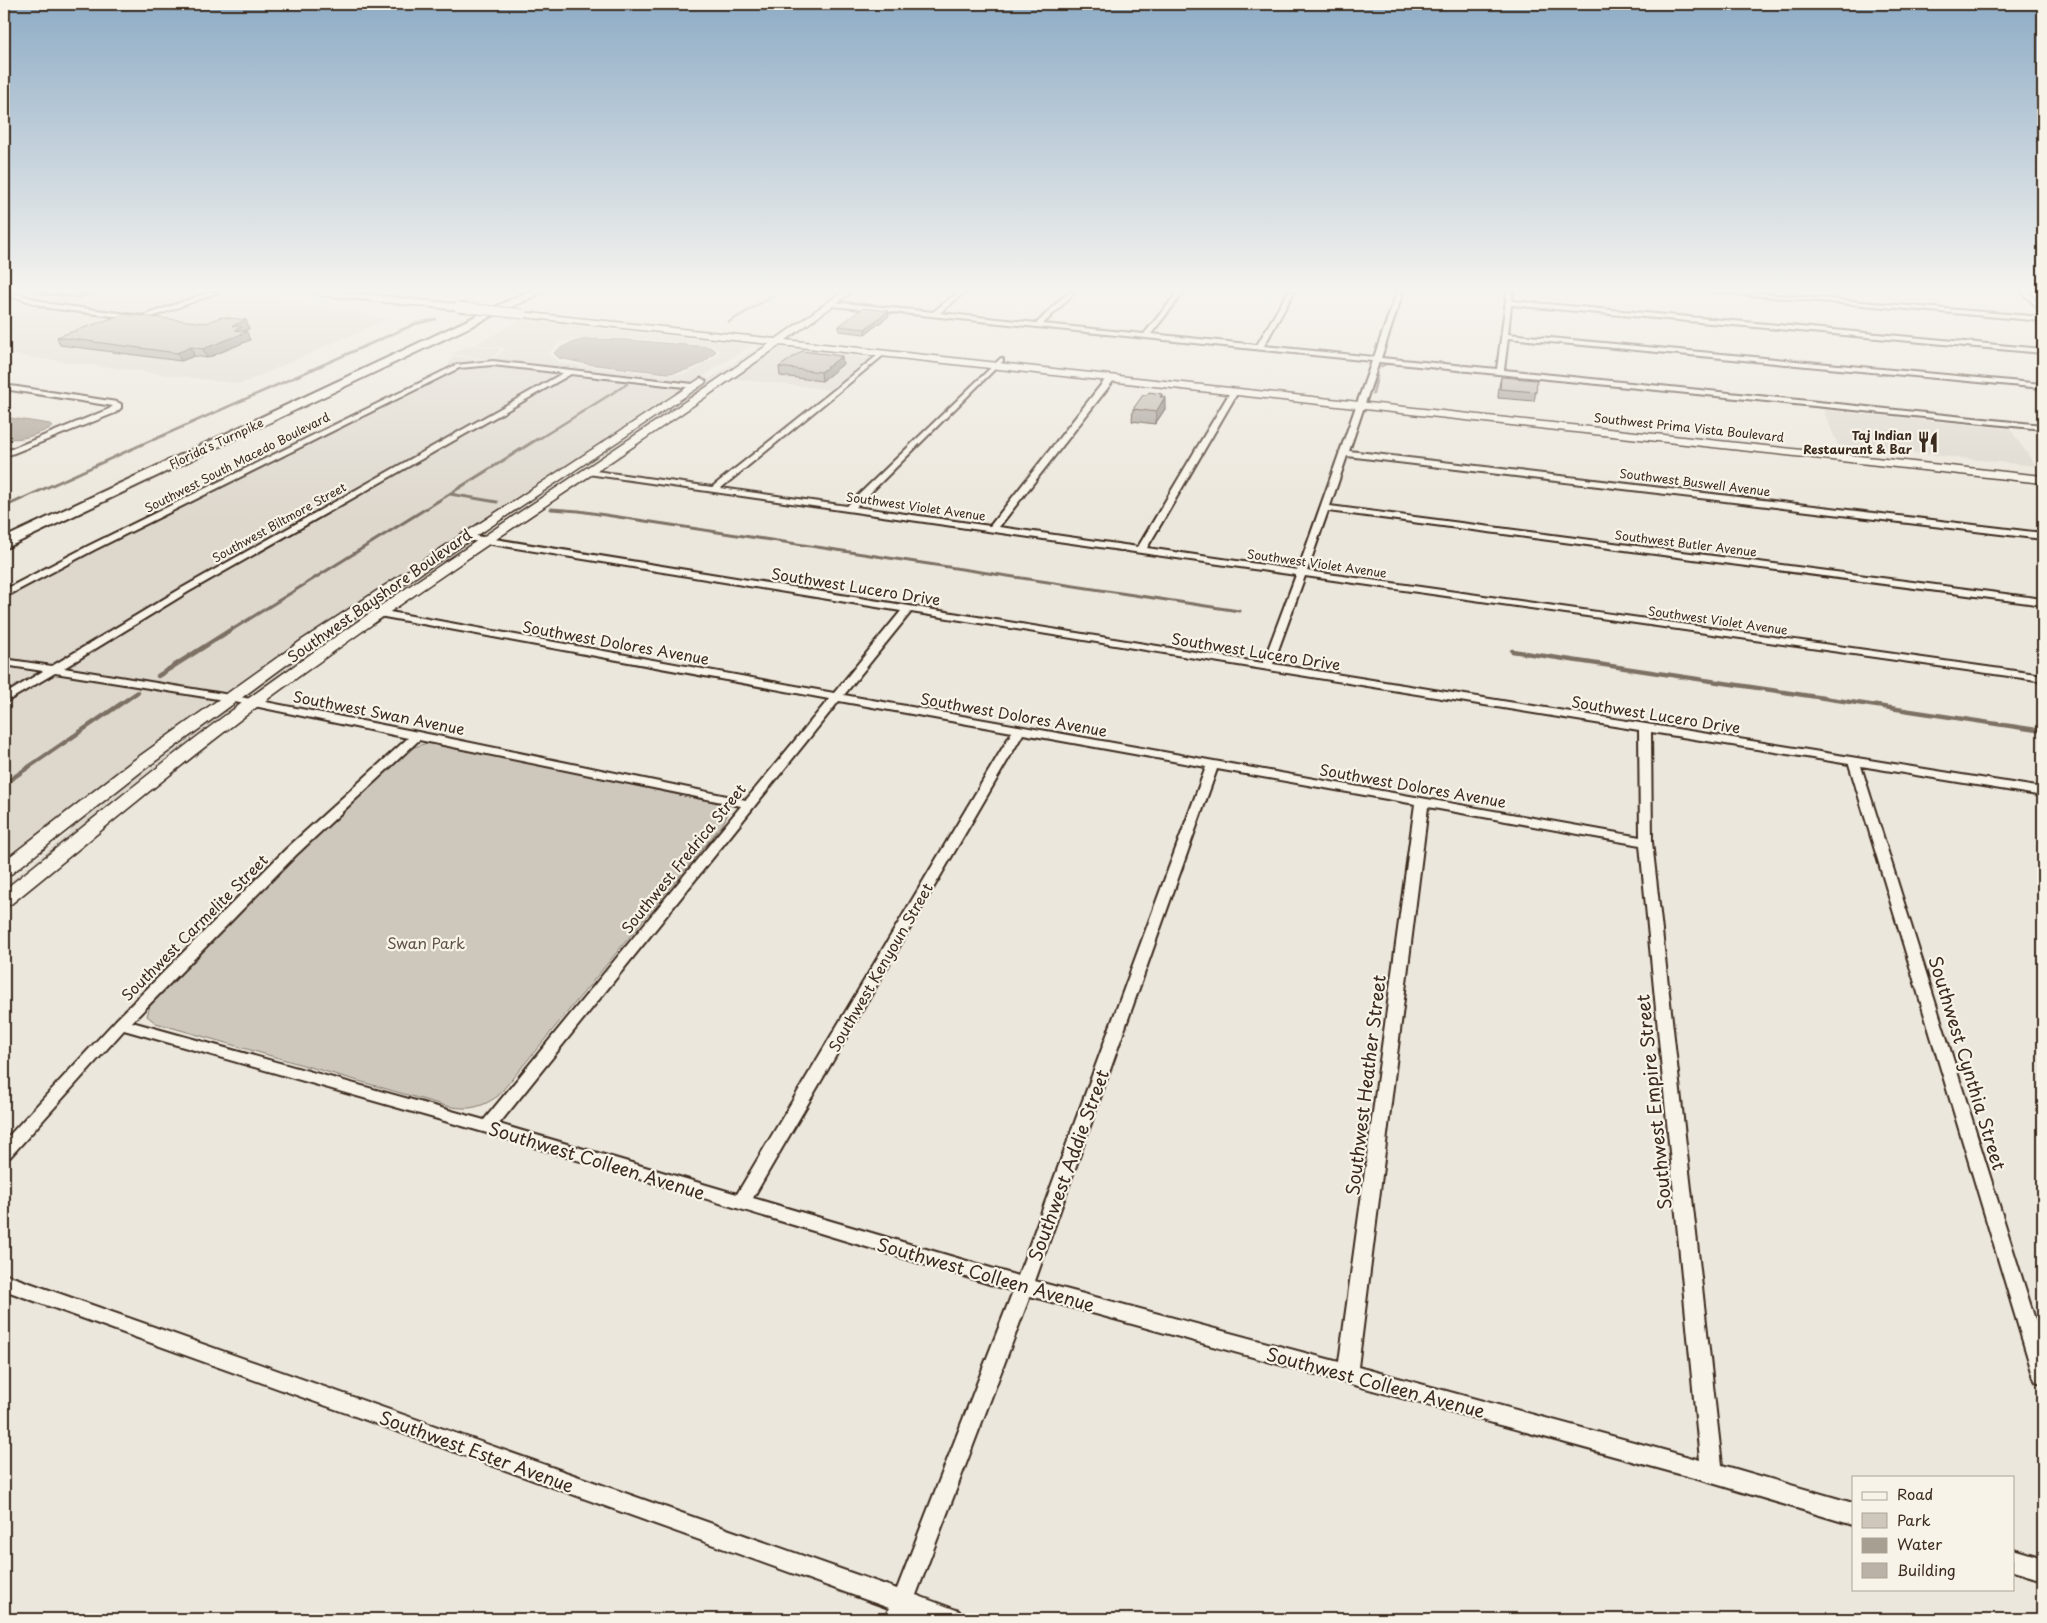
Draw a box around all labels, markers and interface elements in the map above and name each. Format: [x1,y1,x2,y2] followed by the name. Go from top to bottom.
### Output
[141,407,333,517] street label: Southwest South Macedo Boulevard
[1593,408,1786,446] street label: Southwest Prima Vista Boulevard
[166,413,266,473] street label: Florida's Turnpike
[1803,426,1913,458] place label: Taj Indian Restaurant & Bar
[1915,429,1941,455] restaurant icon: Taj Indian Restaurant & Bar
[1618,464,1772,500] street label: Southwest Buswell Avenue
[209,478,349,566] street label: Southwest Biltmore Street
[845,487,987,525] street label: Southwest Violet Avenue
[282,522,476,668] street label: Southwest Bayshore Boulevard
[1614,525,1758,561] street label: Southwest Butler Avenue
[1246,544,1388,582] street label: Southwest Violet Avenue
[770,561,942,611] street label: Southwest Lucero Drive
[1647,601,1789,639] street label: Southwest Violet Avenue
[521,614,711,670] street label: Southwest Dolores Avenue
[1170,626,1342,676] street label: Southwest Lucero Drive
[291,684,467,740] street label: Southwest Swan Avenue
[919,686,1109,742] street label: Southwest Dolores Avenue
[1570,689,1742,739] street label: Southwest Lucero Drive
[1318,757,1508,813] street label: Southwest Dolores Avenue
[615,778,751,938] street label: Southwest Fredrica Street
[116,849,272,1005] street label: Southwest Carmelite Street
[822,878,938,1056] street label: Southwest Kenyoun Street
[387,931,465,954] park label: Swan Park
[1923,953,2013,1173] street label: Southwest Cynthia Street
[1338,973,1392,1197] street label: Southwest Heather Street
[1628,993,1678,1211] street label: Southwest Empire Street
[1021,1066,1115,1264] street label: Southwest Addie Street
[485,1114,709,1206] street label: Southwest Colleen Avenue
[874,1230,1098,1318] street label: Southwest Colleen Avenue
[1264,1340,1488,1424] street label: Southwest Colleen Avenue
[376,1403,578,1499] street label: Southwest Ester Avenue
[1852,1476,2014,1590] legend
[1897,1482,1933,1505] text: Road
[1897,1508,1931,1531] text: Park
[1897,1532,1942,1555] text: Water
[1897,1558,1956,1581] text: Building

